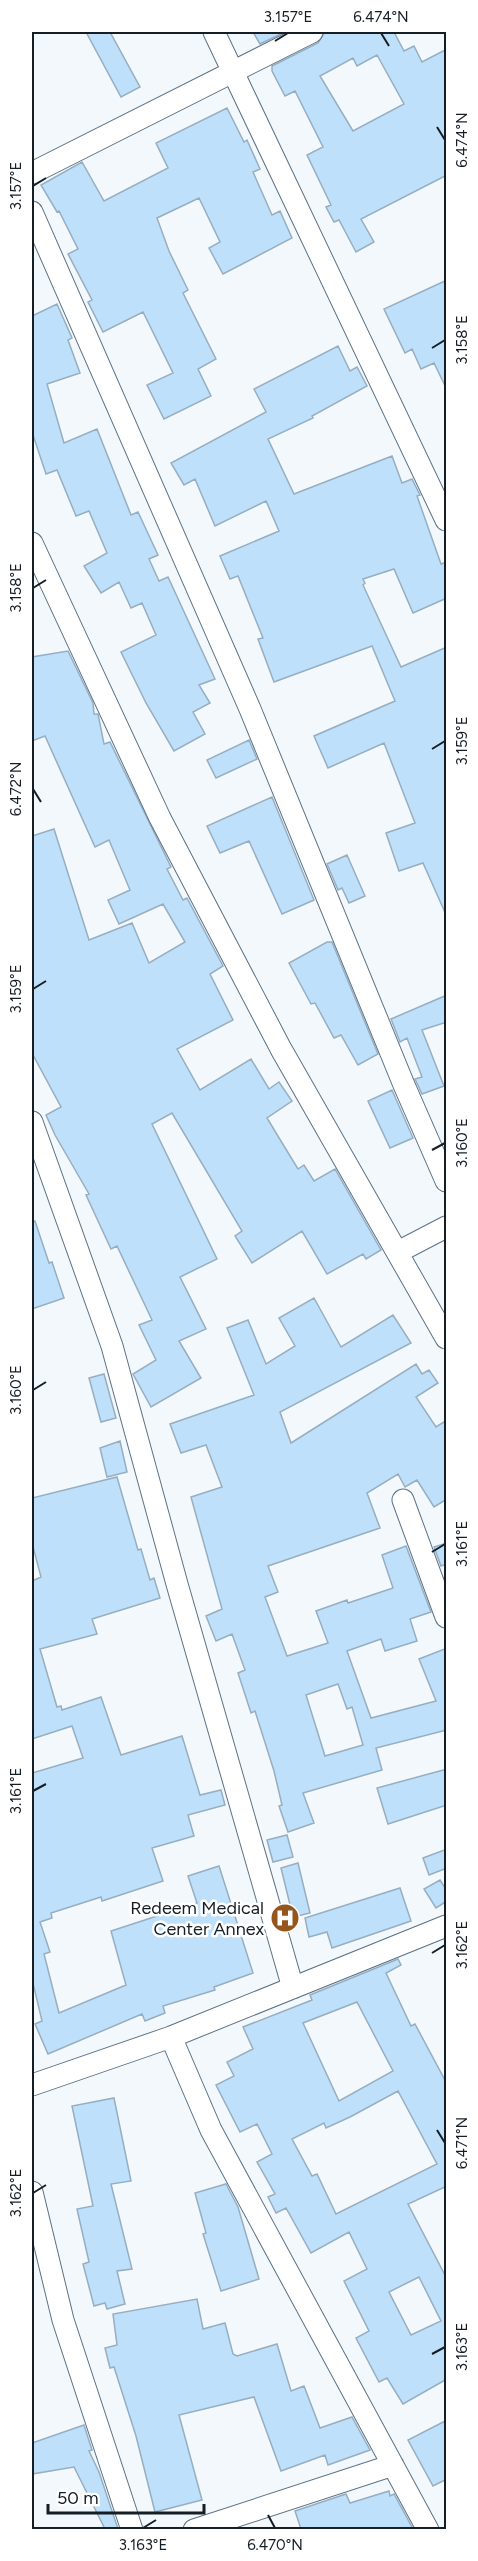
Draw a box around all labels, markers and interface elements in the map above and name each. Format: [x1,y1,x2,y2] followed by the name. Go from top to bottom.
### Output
[264,8,312,26] text: 3.157°E
[353,8,409,26] text: 6.474°N
[453,112,471,168] text: 6.474°N
[7,162,25,210] text: 3.157°E
[453,315,471,365] text: 3.158°E
[7,563,25,613] text: 3.158°E
[453,716,471,766] text: 3.159°E
[7,762,25,816] text: 6.472°N
[7,964,25,1014] text: 3.159°E
[453,1118,471,1168] text: 3.160°E
[7,1365,25,1415] text: 3.160°E
[453,1521,471,1567] text: 3.161°E
[7,1768,25,1814] text: 3.161°E
[130,1897,264,1940] place label: Redeem Medical Center Annex
[269,1902,301,1934] hospital icon: Redeem Medical Center Annex
[453,1921,471,1969] text: 3.162°E
[453,2117,471,2169] text: 6.471°N
[7,2169,25,2217] text: 3.162°E
[453,2323,471,2371] text: 3.163°E
[48,2477,204,2515] scale bar
[57,2487,99,2509] text: 50 m
[119,2536,167,2554] text: 3.163°E
[247,2536,303,2554] text: 6.470°N

